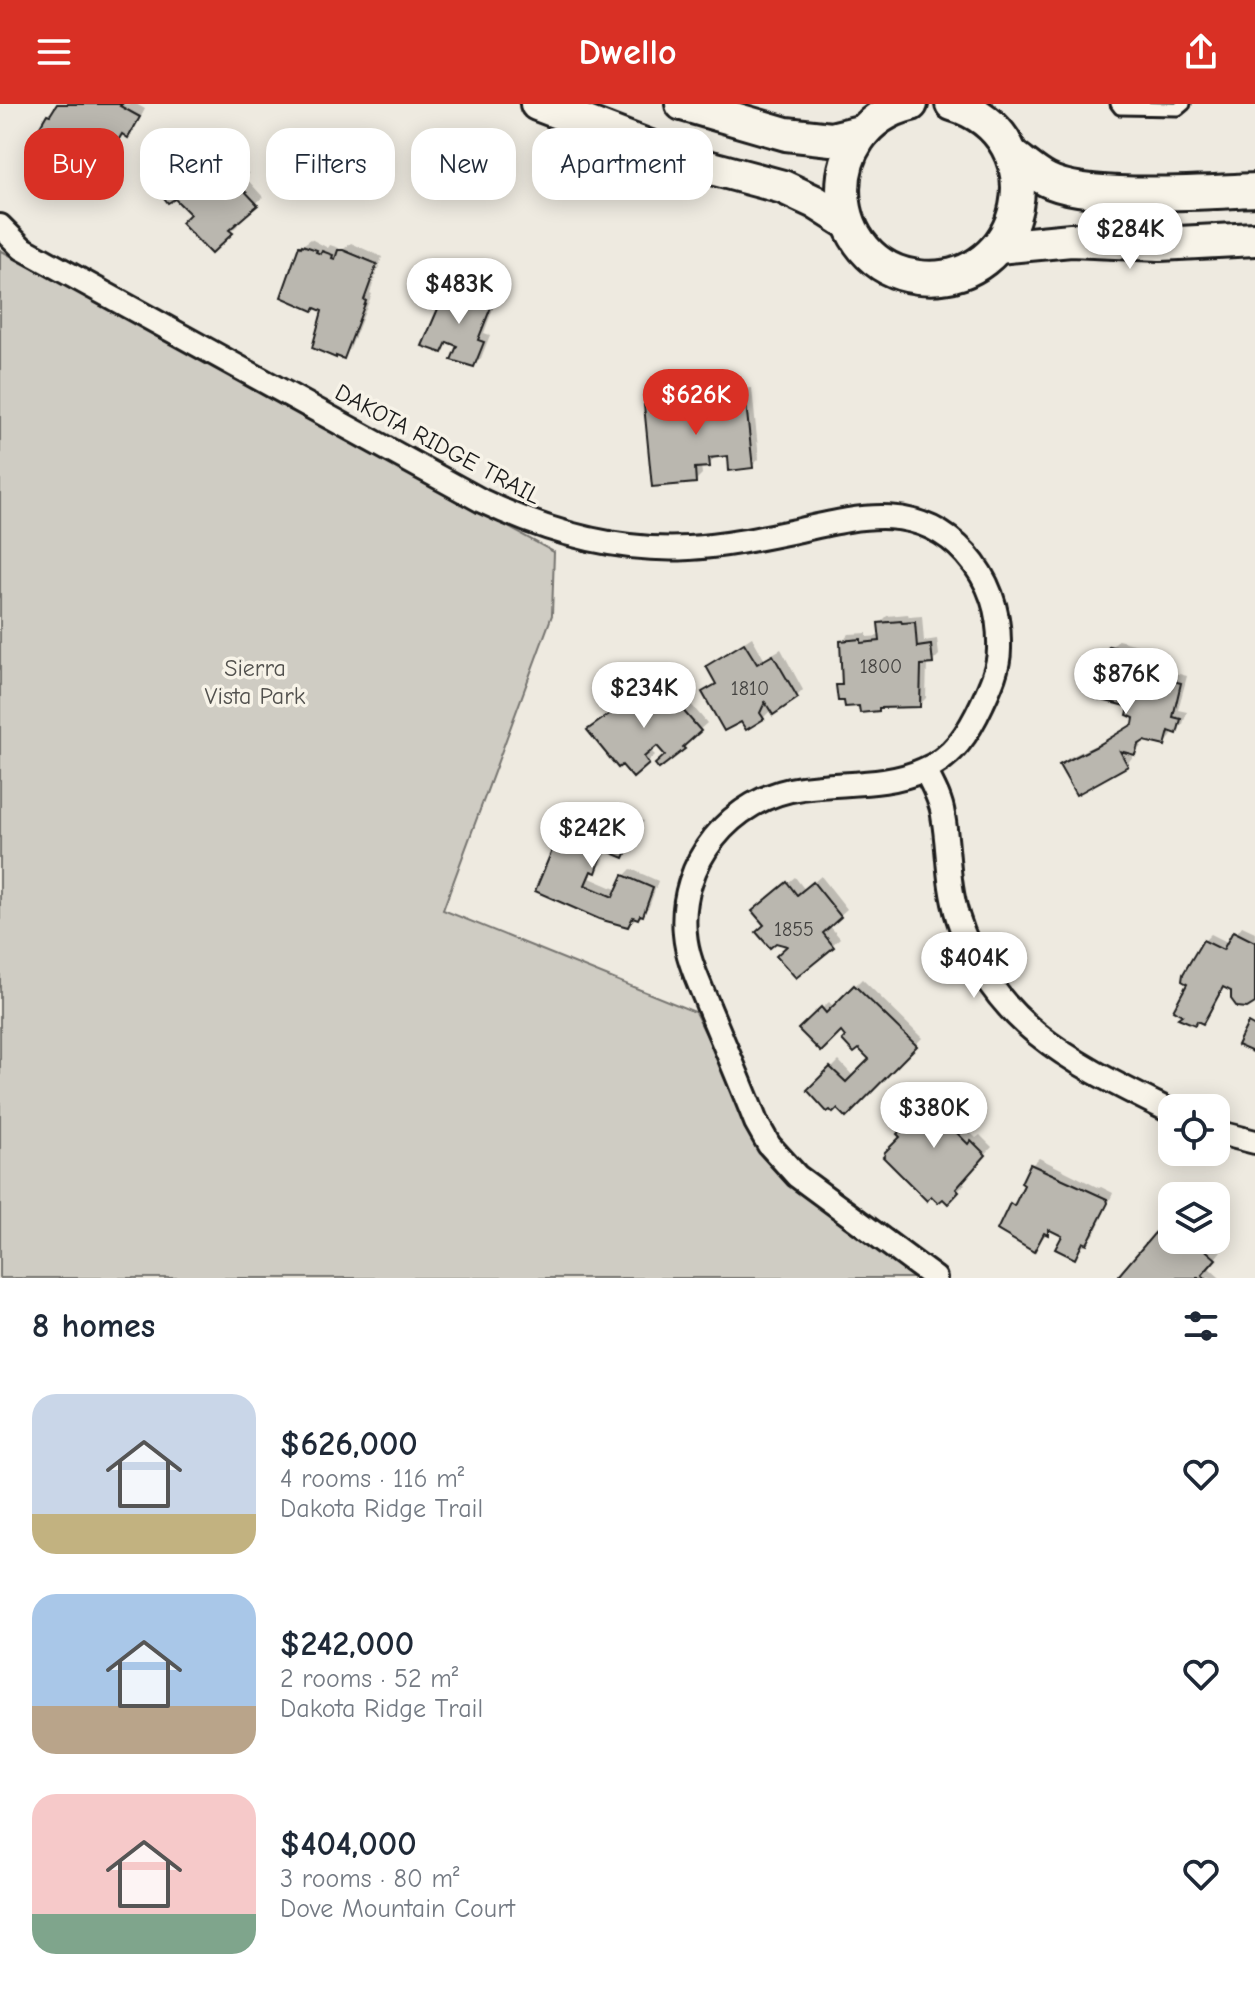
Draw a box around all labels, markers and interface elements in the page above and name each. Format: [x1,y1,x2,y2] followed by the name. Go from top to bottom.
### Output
[32,30,76,74] icon: menu
[1179,30,1223,74] icon: share
[578,32,677,73] text: Dwello
[24,128,124,200] chip: Buy
[140,128,250,200] chip: Rent
[266,128,395,200] chip: Filters
[411,128,516,200] chip: New
[532,128,713,200] chip: Apartment
[1074,203,1186,271] pin: $284K
[1096,214,1164,244] text: $284K
[403,258,515,326] pin: $483K
[425,269,493,299] text: $483K
[640,369,752,437] pin: $626K
[330,378,546,510] street label: DAKOTA RIDGE TRAIL
[661,380,731,410] text: $626K
[1070,648,1182,716] pin: $876K
[205,654,306,710] park label: Sierra Vista Park
[860,655,902,678] house number: 1800
[1092,659,1160,689] text: $876K
[588,662,700,730] pin: $234K
[610,673,678,703] text: $234K
[731,677,769,700] house number: 1810
[536,802,648,870] pin: $242K
[558,813,626,843] text: $242K
[774,918,814,941] house number: 1855
[918,932,1030,1000] pin: $404K
[939,943,1009,973] text: $404K
[878,1082,990,1150] pin: $380K
[898,1093,970,1123] text: $380K
[1158,1094,1230,1254] map controls
[1158,1094,1230,1166] button: locate
[1158,1182,1230,1254] button: layers
[1179,1304,1223,1348] icon: filters
[32,1306,155,1346] text: 8 homes
[280,1424,418,1464] text: $626,000
[96,1426,192,1522] icon: home
[1179,1452,1223,1496] icon: heart
[280,1464,464,1494] text: 4 rooms · 116 m²
[280,1494,483,1524] text: Dakota Ridge Trail
[280,1624,414,1664] text: $242,000
[96,1626,192,1722] icon: home
[1179,1652,1223,1696] icon: heart
[280,1664,458,1694] text: 2 rooms · 52 m²
[280,1694,483,1724] text: Dakota Ridge Trail
[280,1824,417,1864] text: $404,000
[96,1826,192,1922] icon: home
[1179,1852,1223,1896] icon: heart
[280,1864,459,1894] text: 3 rooms · 80 m²
[280,1894,515,1924] text: Dove Mountain Court

